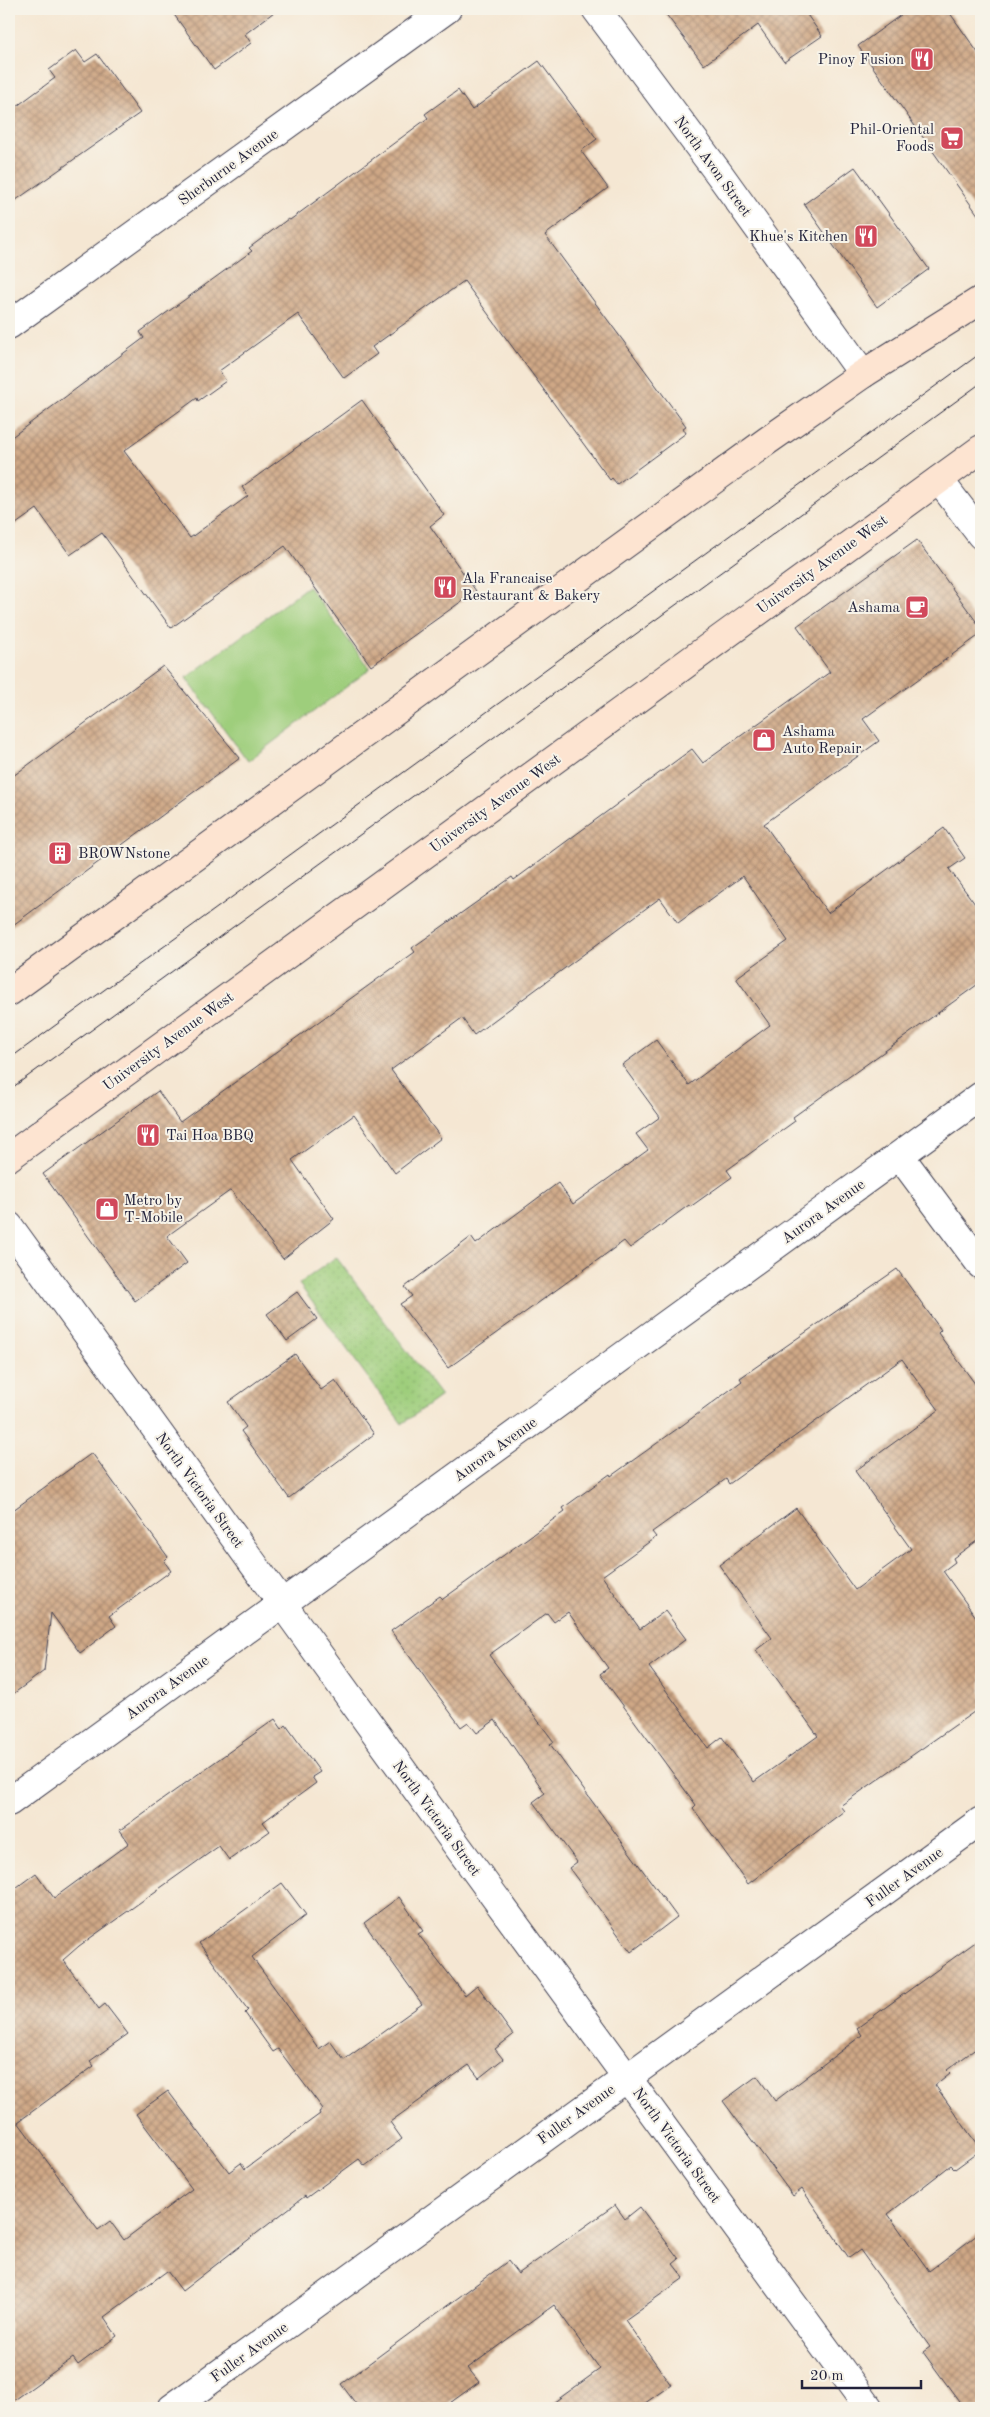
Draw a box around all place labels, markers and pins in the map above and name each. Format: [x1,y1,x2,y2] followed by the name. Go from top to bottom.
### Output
[909,46,935,72] restaurant icon: Pinoy Fusion
[818,53,904,68] place label: Pinoy Fusion
[850,123,934,155] place label: Phil-Oriental Foods
[939,125,965,151] supermarket icon: Phil-Oriental Foods
[853,223,879,249] restaurant icon: Khue's Kitchen
[749,230,848,245] place label: Khue's Kitchen
[462,572,601,604] place label: Ala Francaise Restaurant & Bakery
[432,574,458,600] restaurant icon: Ala Francaise Restaurant & Bakery
[904,594,930,620] cafe icon: Ashama
[847,601,901,616] place label: Ashama
[782,725,861,757] place label: Ashama Auto Repair
[751,727,777,753] shop icon: Ashama Auto Repair
[47,840,73,866] building icon: BROWNstone
[78,847,170,862] place label: BROWNstone
[135,1122,161,1148] restaurant icon: Tai Hoa BBQ
[166,1129,254,1144] place label: Tai Hoa BBQ
[124,1194,183,1226] place label: Metro by T-Mobile
[94,1196,120,1222] shop icon: Metro by T-Mobile

